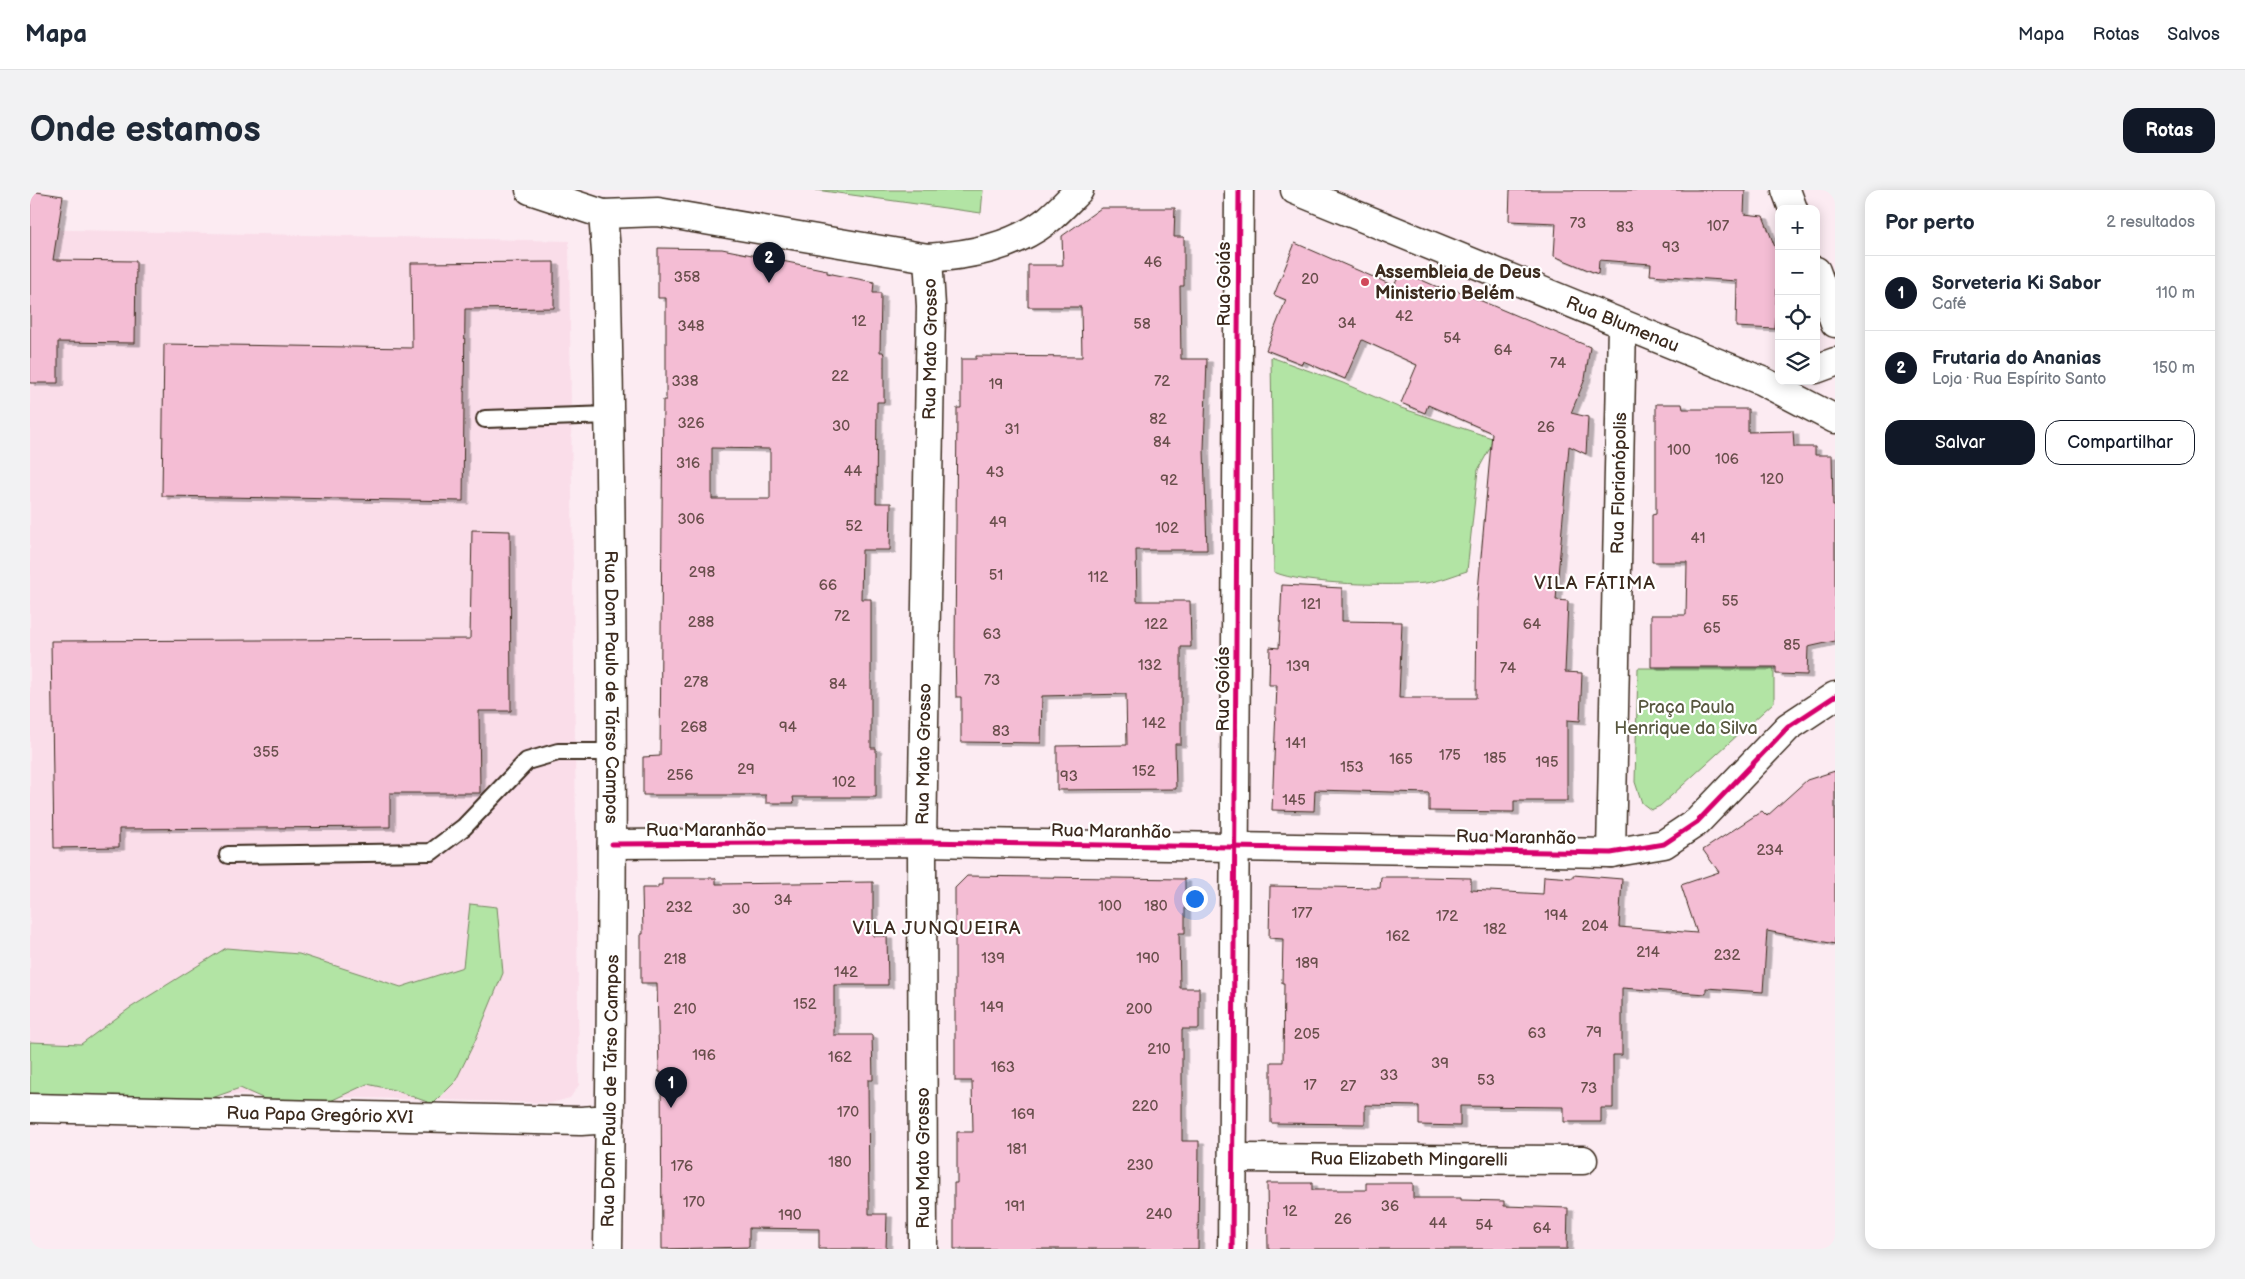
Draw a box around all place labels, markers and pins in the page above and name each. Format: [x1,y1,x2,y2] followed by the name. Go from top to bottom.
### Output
[753,242,785,283] pin: 2
[1374,262,1541,304] place label: Assembleia de Deus Ministerio Belém
[1359,276,1371,288] marker: Assembleia de Deus Ministerio Belém
[655,1067,687,1108] pin: 1

